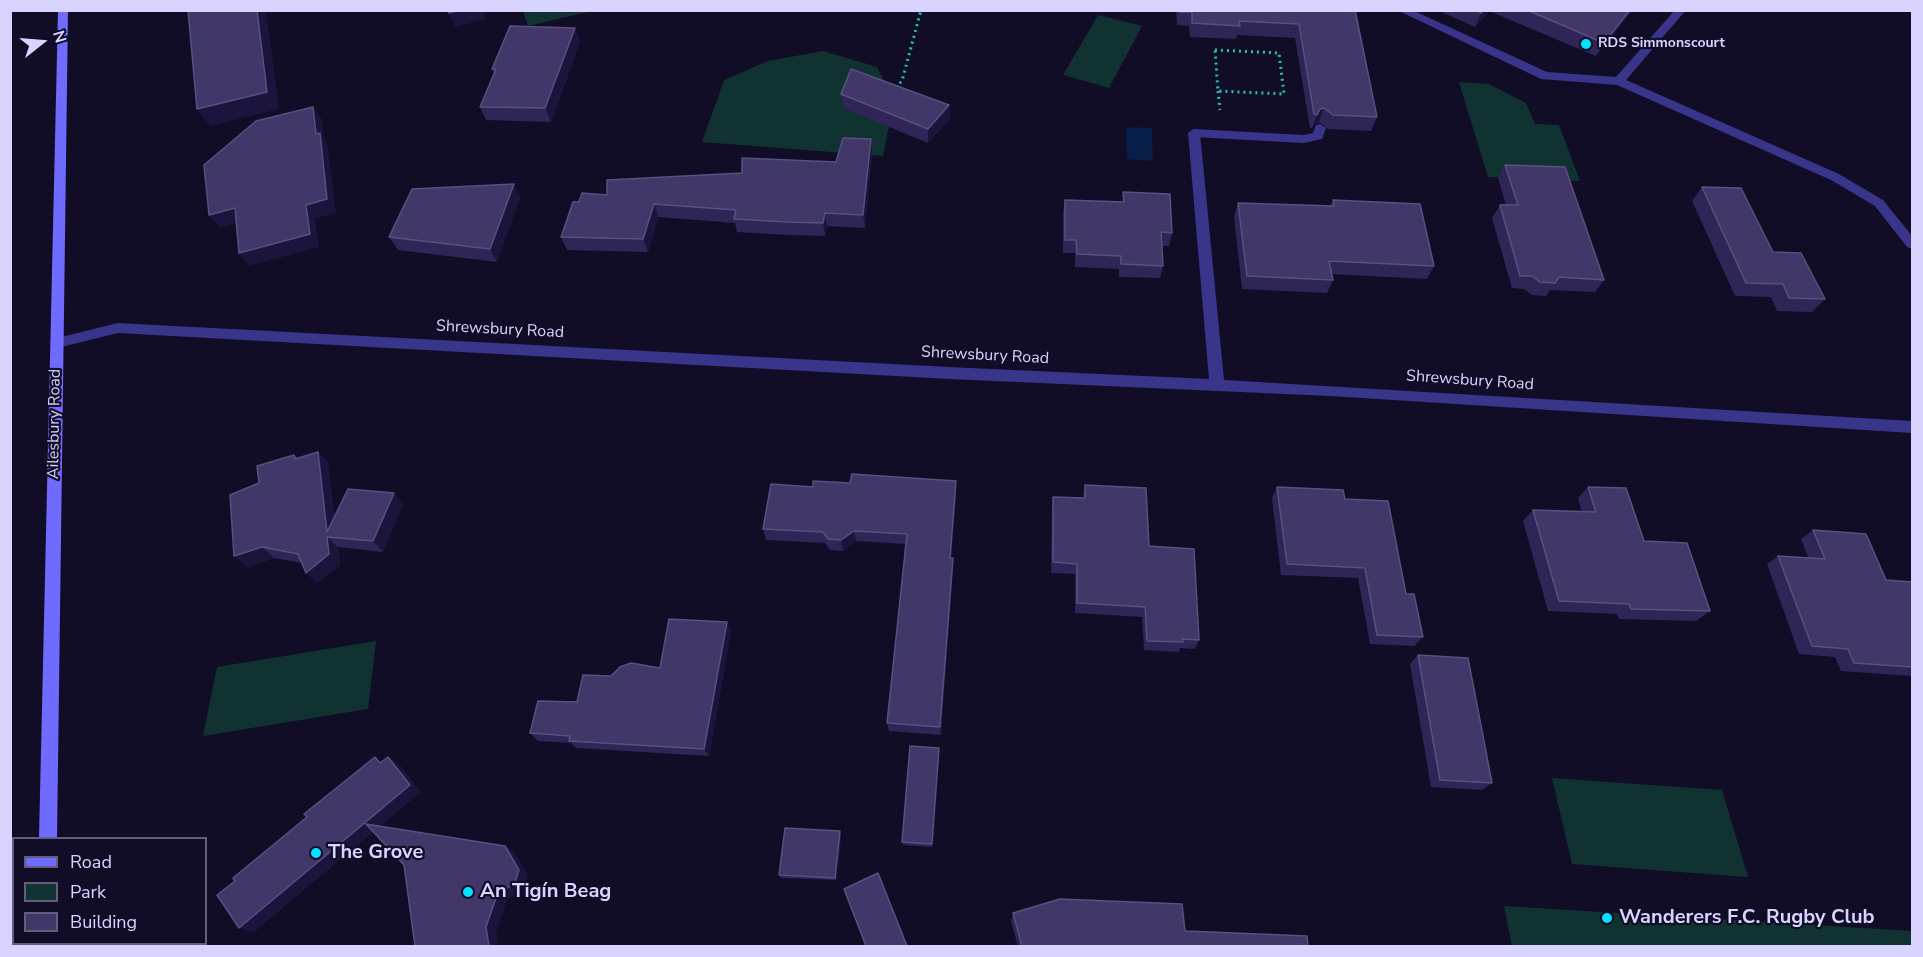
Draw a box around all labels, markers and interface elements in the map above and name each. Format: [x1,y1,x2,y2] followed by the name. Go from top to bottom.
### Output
[12,12,72,72] north arrow
[47,28,71,46] text: N
[1598,36,1725,52] place label: RDS Simmonscourt
[1579,37,1593,51] marker: RDS Simmonscourt
[436,317,564,343] street label: Shrewsbury Road
[921,343,1049,369] street label: Shrewsbury Road
[1405,367,1535,395] street label: Shrewsbury Road
[44,369,66,479] street label: Ailesbury Road
[12,837,207,945] legend
[328,841,423,865] place label: The Grove
[309,846,323,860] marker: The Grove
[70,850,112,874] text: Road
[70,880,106,904] text: Park
[480,880,611,904] place label: An Tigín Beag
[461,885,475,899] marker: An Tigín Beag
[1619,906,1875,930] place label: Wanderers F.C. Rugby Club
[70,910,137,934] text: Building
[1600,911,1614,925] marker: Wanderers F.C. Rugby Club

